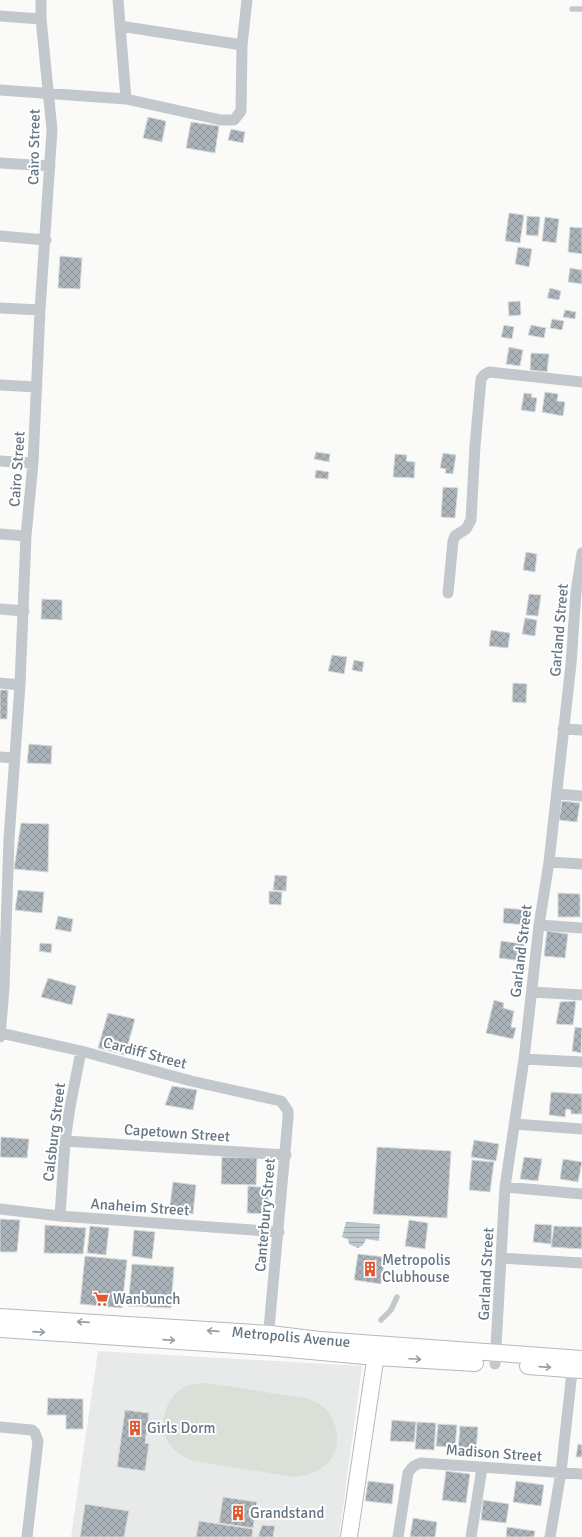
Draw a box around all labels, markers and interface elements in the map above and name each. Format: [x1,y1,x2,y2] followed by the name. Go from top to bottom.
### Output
[24,109,44,185] street label: Cairo Street
[5,430,29,508] street label: Cairo Street
[546,583,572,677] street label: Garland Street
[506,904,536,998] street label: Garland Street
[101,1033,189,1073] street label: Cardiff Street
[39,1082,69,1182] street label: Calsburg Street
[123,1120,231,1146] street label: Capetown Street
[251,1157,279,1273] street label: Canterbury Street
[90,1195,190,1219] street label: Anaheim Street
[475,1227,497,1321] street label: Garland Street
[382,1251,451,1286] place label: Metropolis Clubhouse
[361,1260,379,1278] building icon: Metropolis Clubhouse
[92,1290,110,1308] supermarket icon: Wanbunch
[113,1290,181,1308] place label: Wanbunch
[77,1318,90,1326] one-way arrow
[231,1323,351,1351] street label: Metropolis Avenue
[207,1327,220,1334] one-way arrow
[32,1328,45,1335] one-way arrow
[162,1336,175,1343] one-way arrow
[408,1356,421,1363] one-way arrow
[538,1364,551,1371] one-way arrow
[126,1419,144,1437] building icon: Girls Dorm
[147,1419,216,1437] place label: Girls Dorm
[445,1441,543,1465] street label: Madison Street
[229,1504,247,1522] building icon: Grandstand
[250,1504,324,1522] place label: Grandstand

